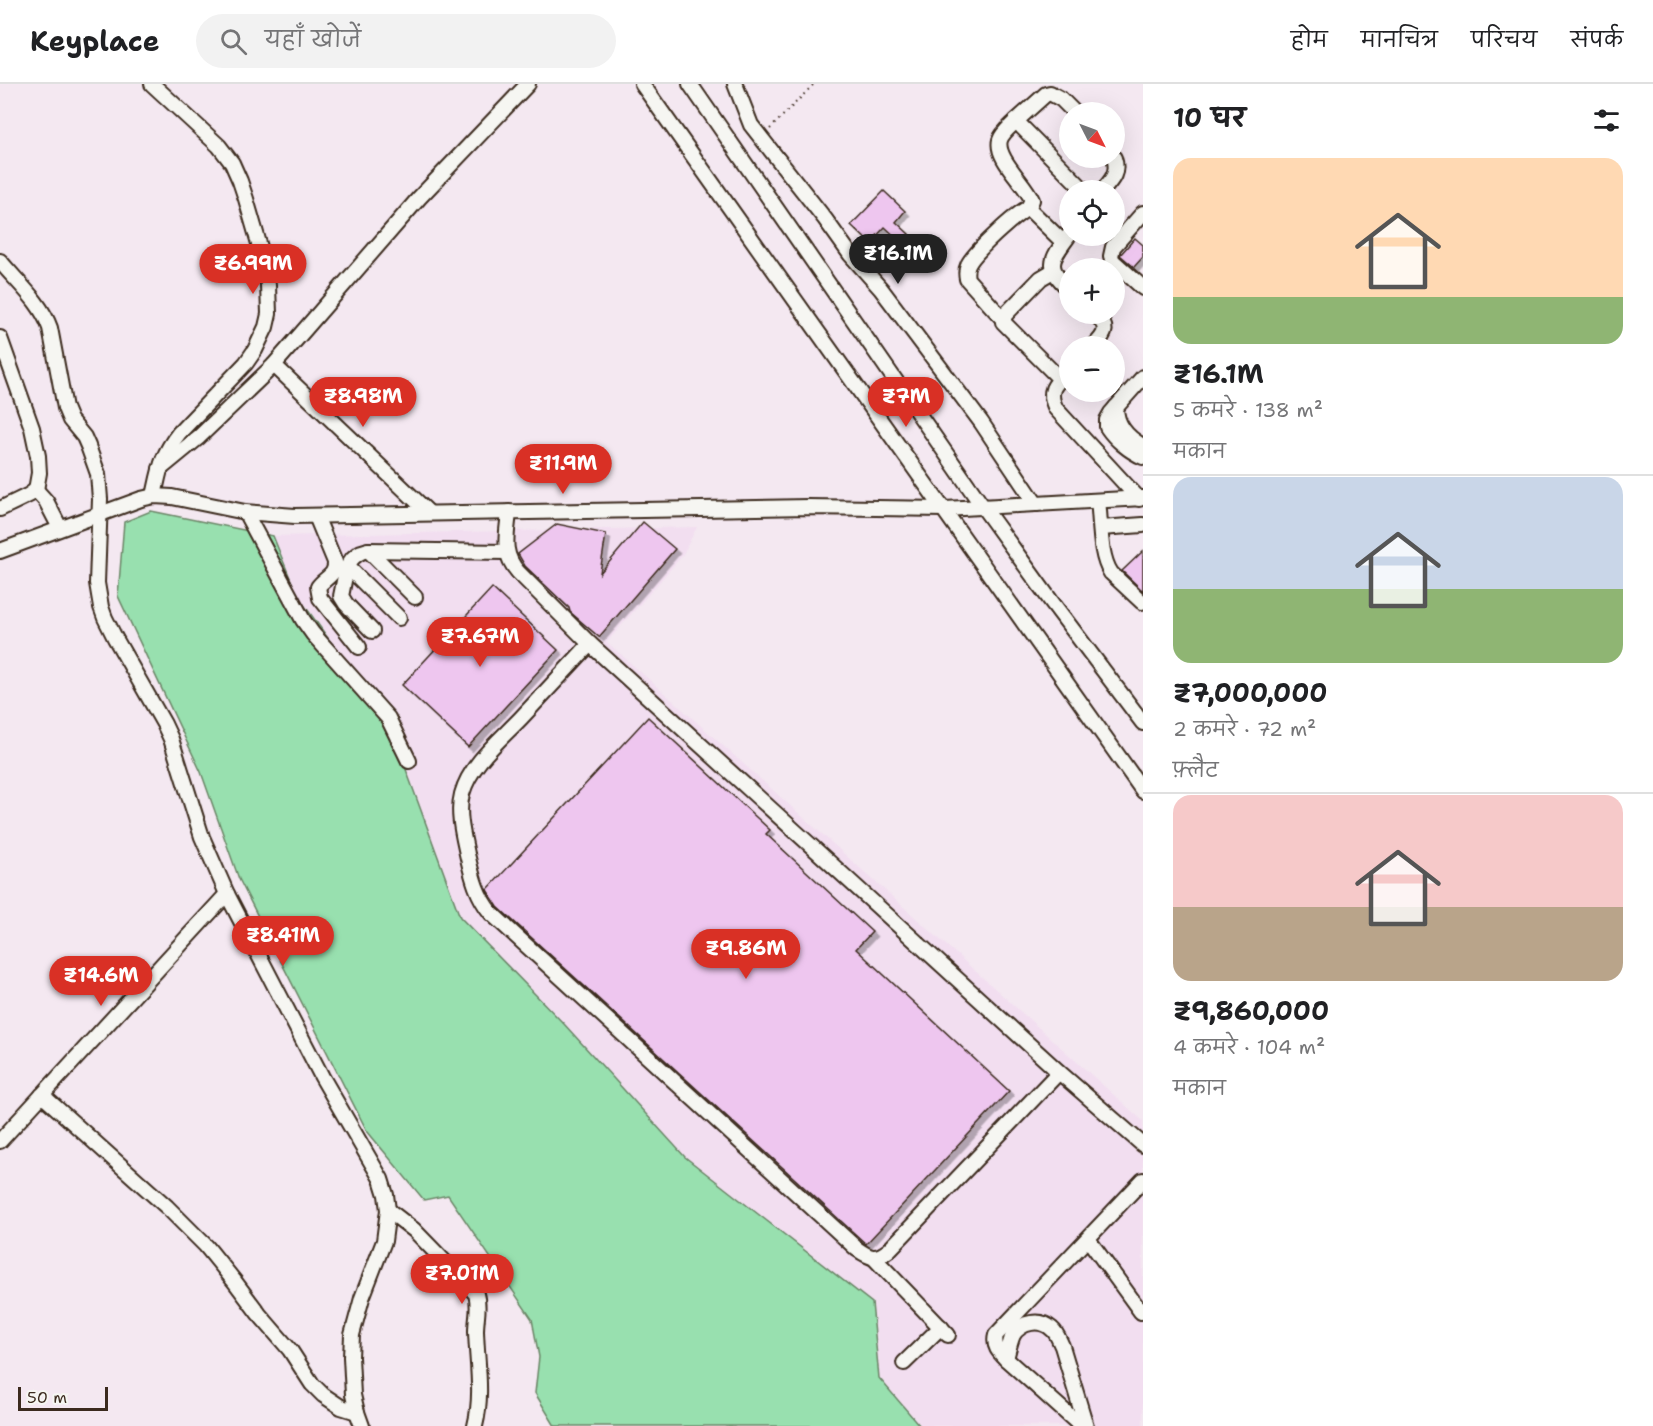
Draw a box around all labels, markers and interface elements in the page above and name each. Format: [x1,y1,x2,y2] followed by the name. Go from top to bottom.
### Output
[196,14,616,68] search box
[30,22,160,60] text: Keyplace
[217,25,250,58] icon: search
[265,25,361,54] text: यहाँ खोजें
[1291,26,1328,54] text: होम
[1361,26,1438,54] text: मानचित्र
[1471,26,1537,54] text: परिचय
[1570,26,1623,54] text: संपर्क
[1173,100,1246,135] text: 10 घर
[1059,102,1125,168] north arrow
[1059,102,1125,402] map controls
[1590,104,1623,137] icon: filters
[1059,180,1125,246] button: locate
[1344,197,1452,305] icon: home
[849,234,947,285] pin: ₹16.1M
[863,240,933,266] text: ₹16.1M
[204,244,302,295] pin: ₹6.99M
[213,250,293,276] text: ₹6.99M
[1059,258,1125,324] button: +
[1059,336,1125,402] button: −
[1173,356,1264,391] text: ₹16.1M
[314,377,412,428] pin: ₹8.98M
[877,377,935,428] pin: ₹7M
[323,383,403,409] text: ₹8.98M
[882,383,930,409] text: ₹7M
[1173,397,1323,423] text: 5 कमरे · 138 m²
[1173,438,1226,464] text: मकान
[514,444,612,495] pin: ₹11.9M
[529,450,597,476] text: ₹11.9M
[1344,516,1452,624] icon: home
[431,617,529,668] pin: ₹7.67M
[441,623,519,649] text: ₹7.67M
[1173,675,1328,710] text: ₹7,000,000
[1173,716,1316,742] text: 2 कमरे · 72 m²
[1173,757,1219,783] text: फ़्लैट
[1344,834,1452,942] icon: home
[234,916,332,967] pin: ₹8.41M
[246,922,320,948] text: ₹8.41M
[697,929,795,980] pin: ₹9.86M
[705,935,787,961] text: ₹9.86M
[52,956,150,1007] pin: ₹14.6M
[63,962,139,988] text: ₹14.6M
[1173,993,1329,1028] text: ₹9,860,000
[1173,1034,1325,1060] text: 4 कमरे · 104 m²
[1173,1075,1226,1101] text: मकान
[413,1254,511,1305] pin: ₹7.01M
[425,1260,499,1286] text: ₹7.01M
[18,1384,108,1412] scale bar
[27,1387,67,1408] text: 50 m

